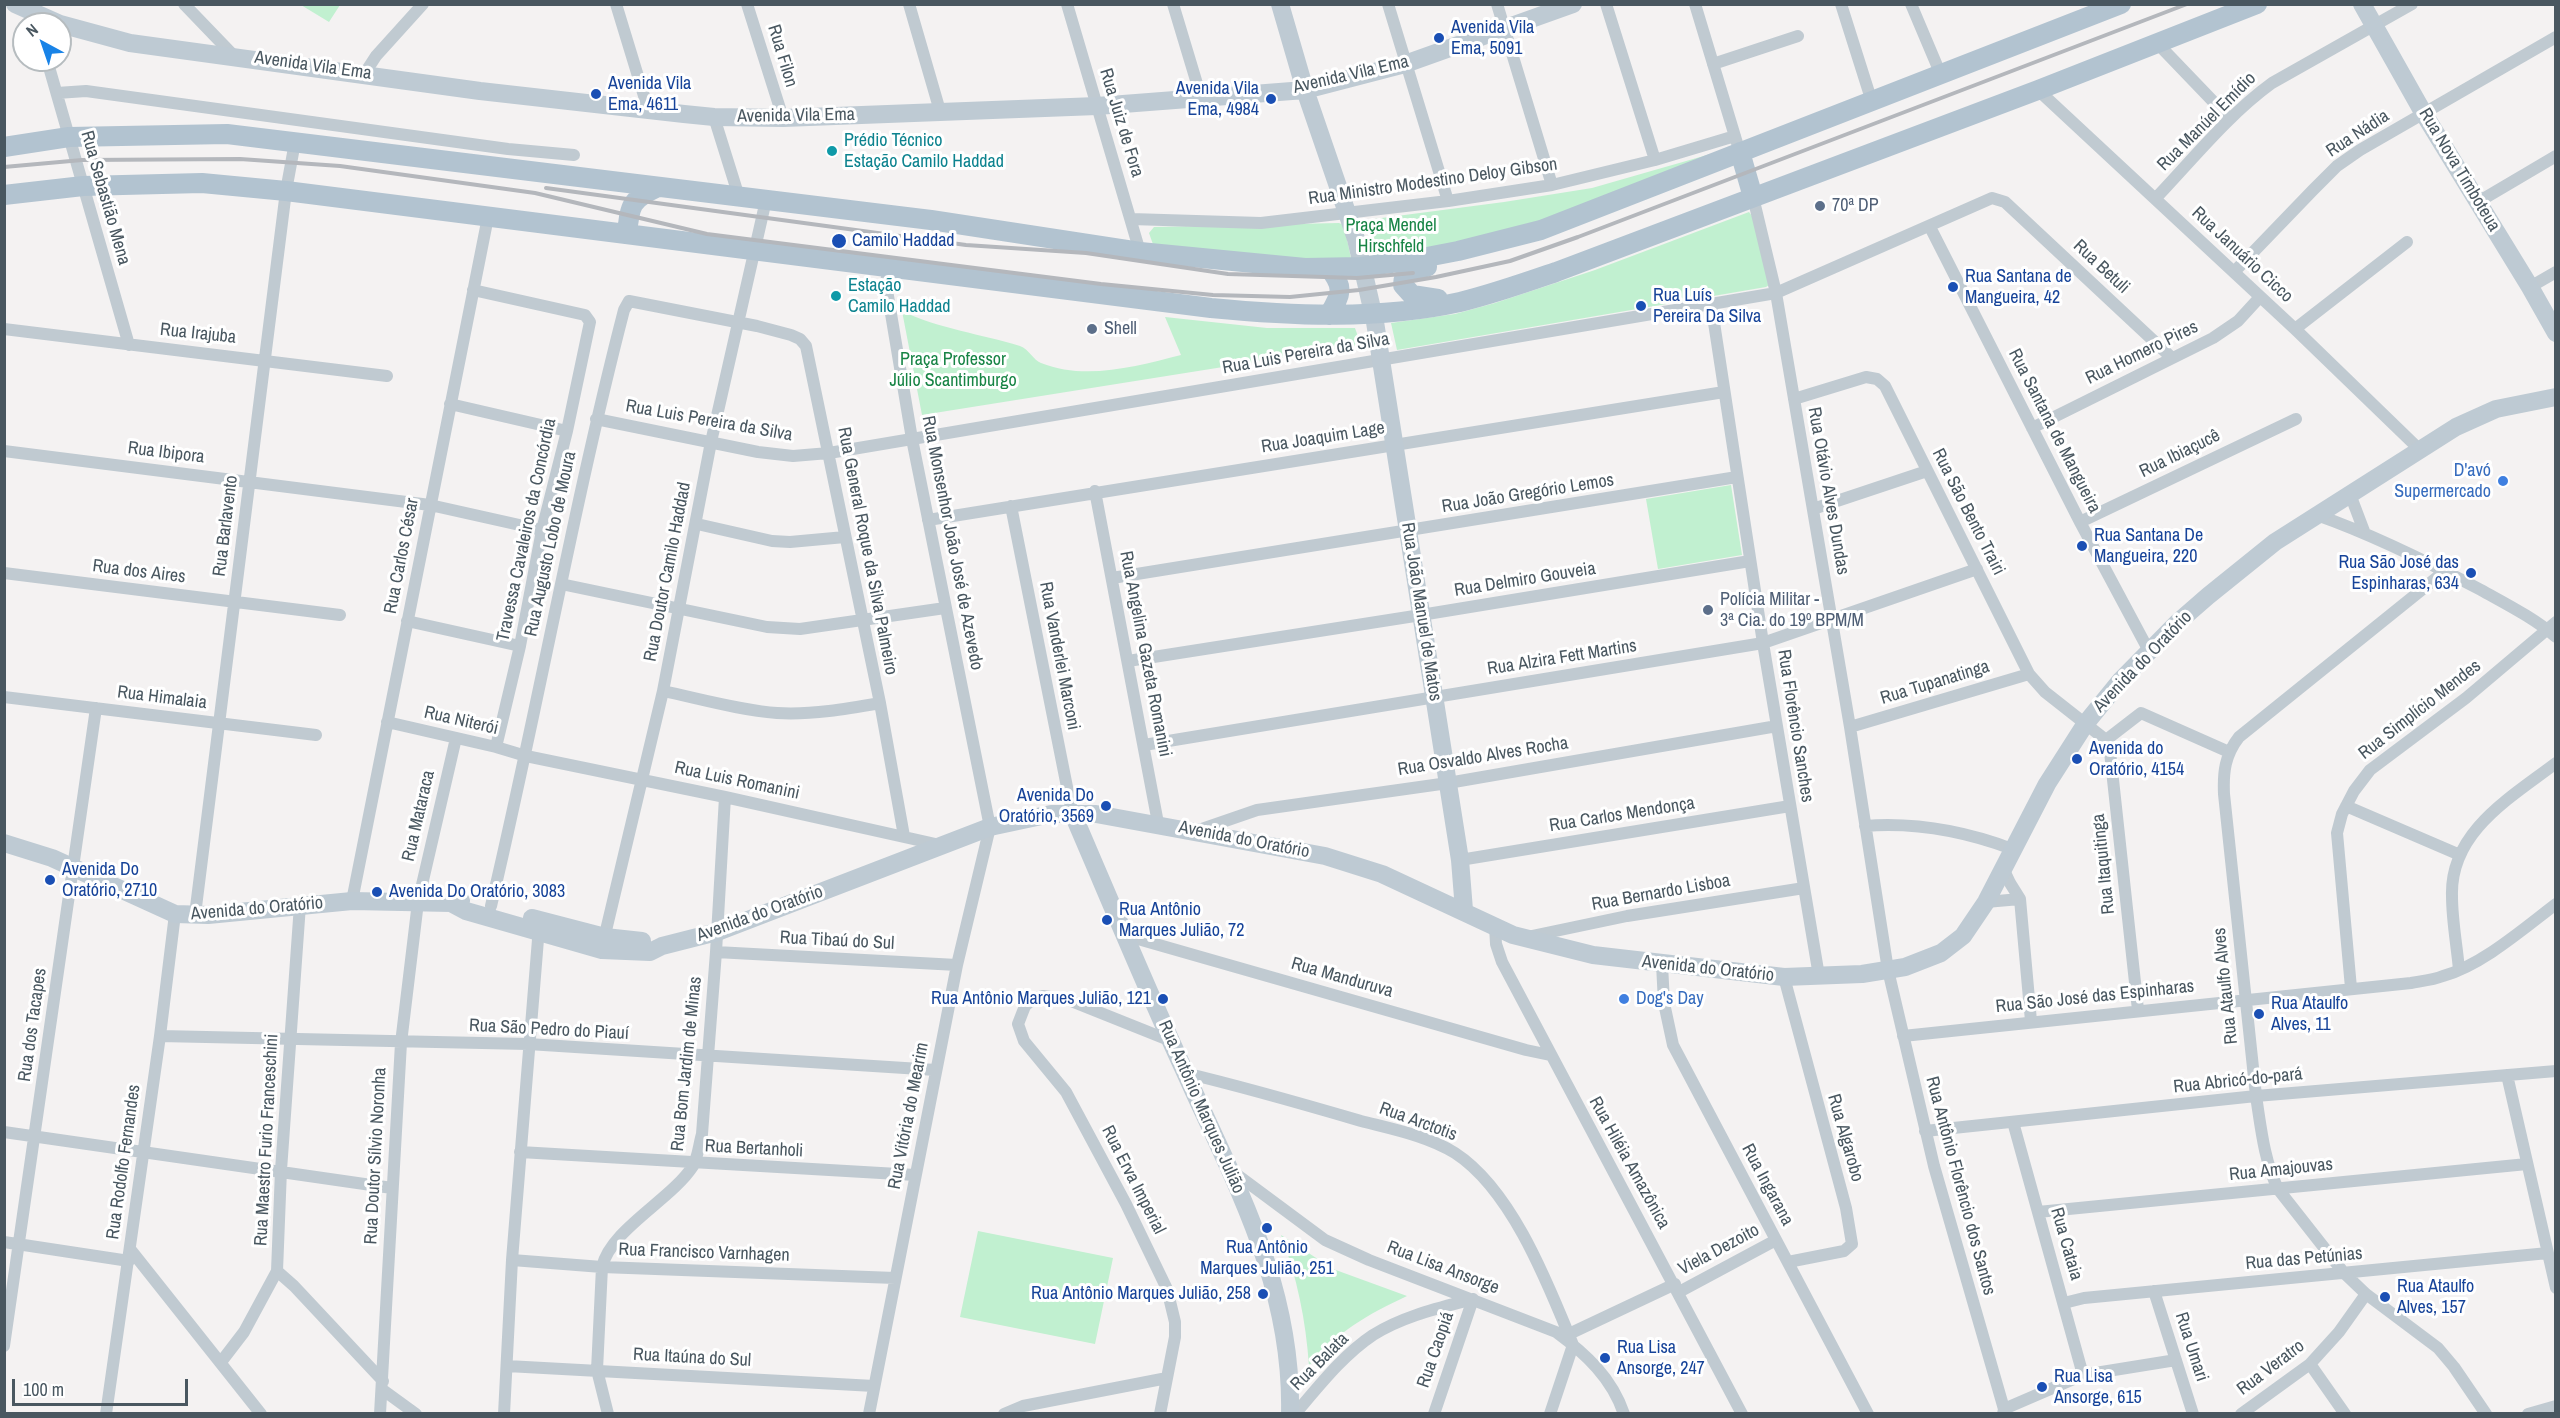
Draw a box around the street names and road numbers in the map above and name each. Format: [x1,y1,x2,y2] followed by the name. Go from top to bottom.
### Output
[762,22,802,90] street label: Rua Filon
[253,47,373,85] street label: Avenida Vila Ema
[1291,51,1411,99] street label: Avenida Vila Ema
[1094,66,1148,180] street label: Rua Juiz de Fora
[2153,68,2261,176] street label: Rua Manúel Emídio
[737,104,855,128] street label: Avenida Vila Ema
[2414,104,2504,236] street label: Rua Nova Timboteua
[2323,106,2393,162] street label: Rua Nádia
[76,128,134,268] street label: Rua Sebastião Mena
[1307,154,1559,210] street label: Rua Ministro Modestino Deloy Gibson
[2187,203,2297,307] street label: Rua Januário Cicco
[2068,236,2134,298] street label: Rua Betuli
[2082,317,2202,389] street label: Rua Homero Pires
[159,319,237,349] street label: Rua Irajuba
[1221,329,1391,379] street label: Rua Luis Pereira da Silva
[2003,345,2105,517] street label: Rua Santana de Mangueira
[624,396,794,446] street label: Rua Luis Pereira da Silva
[1803,405,1853,577] street label: Rua Otávio Alves Dundas
[917,414,987,672] street label: Rua Monsenhor João José de Azevedo
[493,416,561,644] street label: Travessa Cavaleiros da Concórdia
[1260,418,1386,458] street label: Rua Joaquim Lage
[832,425,902,677] street label: Rua General Roque da Silva Palmeiro
[2136,425,2224,483] street label: Rua Ibiaçucê
[126,438,206,468] street label: Rua Ibipora
[1927,445,2009,579] street label: Rua São Bento Trairi
[521,449,581,639] street label: Rua Augusto Lobo de Moura
[1440,470,1616,518] street label: Rua João Gregório Lemos
[209,474,243,578] street label: Rua Barlavento
[640,481,696,663] street label: Rua Doutor Camilo Haddad
[380,496,424,616] street label: Rua Carlos César
[1396,521,1446,703] street label: Rua João Manuel de Matos
[1114,549,1176,759] street label: Rua Angelina Gazeta Romanini
[91,556,187,588] street label: Rua dos Aires
[1453,558,1597,602] street label: Rua Delmiro Gouveia
[1034,580,1084,732] street label: Rua Vanderlei Marconi
[2089,607,2197,717] street label: Avenida do Oratório
[1486,636,1638,680] street label: Rua Alzira Fett Martins
[1772,648,1818,804] street label: Rua Florêncio Sanches
[1878,656,1992,710] street label: Rua Tupanatinga
[2355,656,2485,764] street label: Rua Simplício Mendes
[116,682,208,714] street label: Rua Himalaia
[422,702,500,740] street label: Rua Niterói
[1396,733,1570,781] street label: Rua Osvaldo Alves Rocha
[673,757,801,805] street label: Rua Luis Romanini
[398,768,440,864] street label: Rua Mataraca
[1548,793,1696,837] street label: Rua Carlos Mendonça
[2088,813,2120,915] street label: Rua Itaquitinga
[1177,817,1311,863] street label: Avenida do Oratório
[1590,870,1732,916] street label: Rua Bernardo Lisboa
[694,881,826,947] street label: Avenida do Oratório
[190,892,324,926] street label: Avenida do Oratório
[779,927,895,955] street label: Rua Tibaú do Sul
[2209,927,2243,1045] street label: Rua Ataulfo Alves
[1641,951,1775,987] street label: Avenida do Oratório
[1289,953,1395,1003] street label: Rua Manduruva
[14,967,52,1083] street label: Rua dos Tacapes
[667,976,707,1152] street label: Rua Bom Jardim de Minas
[1995,976,2195,1018] street label: Rua São José das Espinharas
[469,1015,629,1045] street label: Rua São Pedro do Piauí
[1153,1017,1249,1197] street label: Rua Antônio Marques Julião
[251,1033,283,1247] street label: Rua Maestro Furio Franceschini
[884,1041,934,1191] street label: Rua Vitória do Mearim
[2172,1063,2304,1099] street label: Rua Abricó-do-pará
[361,1067,391,1245] street label: Rua Doutor Sílvio Noronha
[1920,1074,2000,1298] street label: Rua Antônio Florêncio dos Santos
[102,1083,146,1241] street label: Rua Rodolfo Fernandes
[1822,1092,1868,1184] street label: Rua Algarobo
[1584,1093,1674,1233] street label: Rua Hiléia Amazônica
[1376,1098,1460,1146] street label: Rua Arctotis
[1096,1122,1170,1238] street label: Rua Erva Imperial
[704,1136,804,1162] street label: Rua Bertanholi
[1736,1140,1798,1230] street label: Rua Ingarana
[2228,1154,2334,1186] street label: Rua Amajouvas
[2045,1205,2087,1283] street label: Rua Cataia
[1675,1220,1763,1280] street label: Viela Dezoito
[1384,1237,1502,1299] street label: Rua Lisa Ansorge
[618,1239,790,1267] street label: Rua Francisco Varnhagen
[2245,1243,2363,1275] street label: Rua das Petúnias
[1413,1309,1459,1391] street label: Rua Caopiá
[2170,1310,2212,1384] street label: Rua Umari
[1287,1329,1353,1395] street label: Rua Balata
[2233,1336,2309,1400] street label: Rua Veratro
[632,1344,752,1372] street label: Rua Itaúna do Sul

